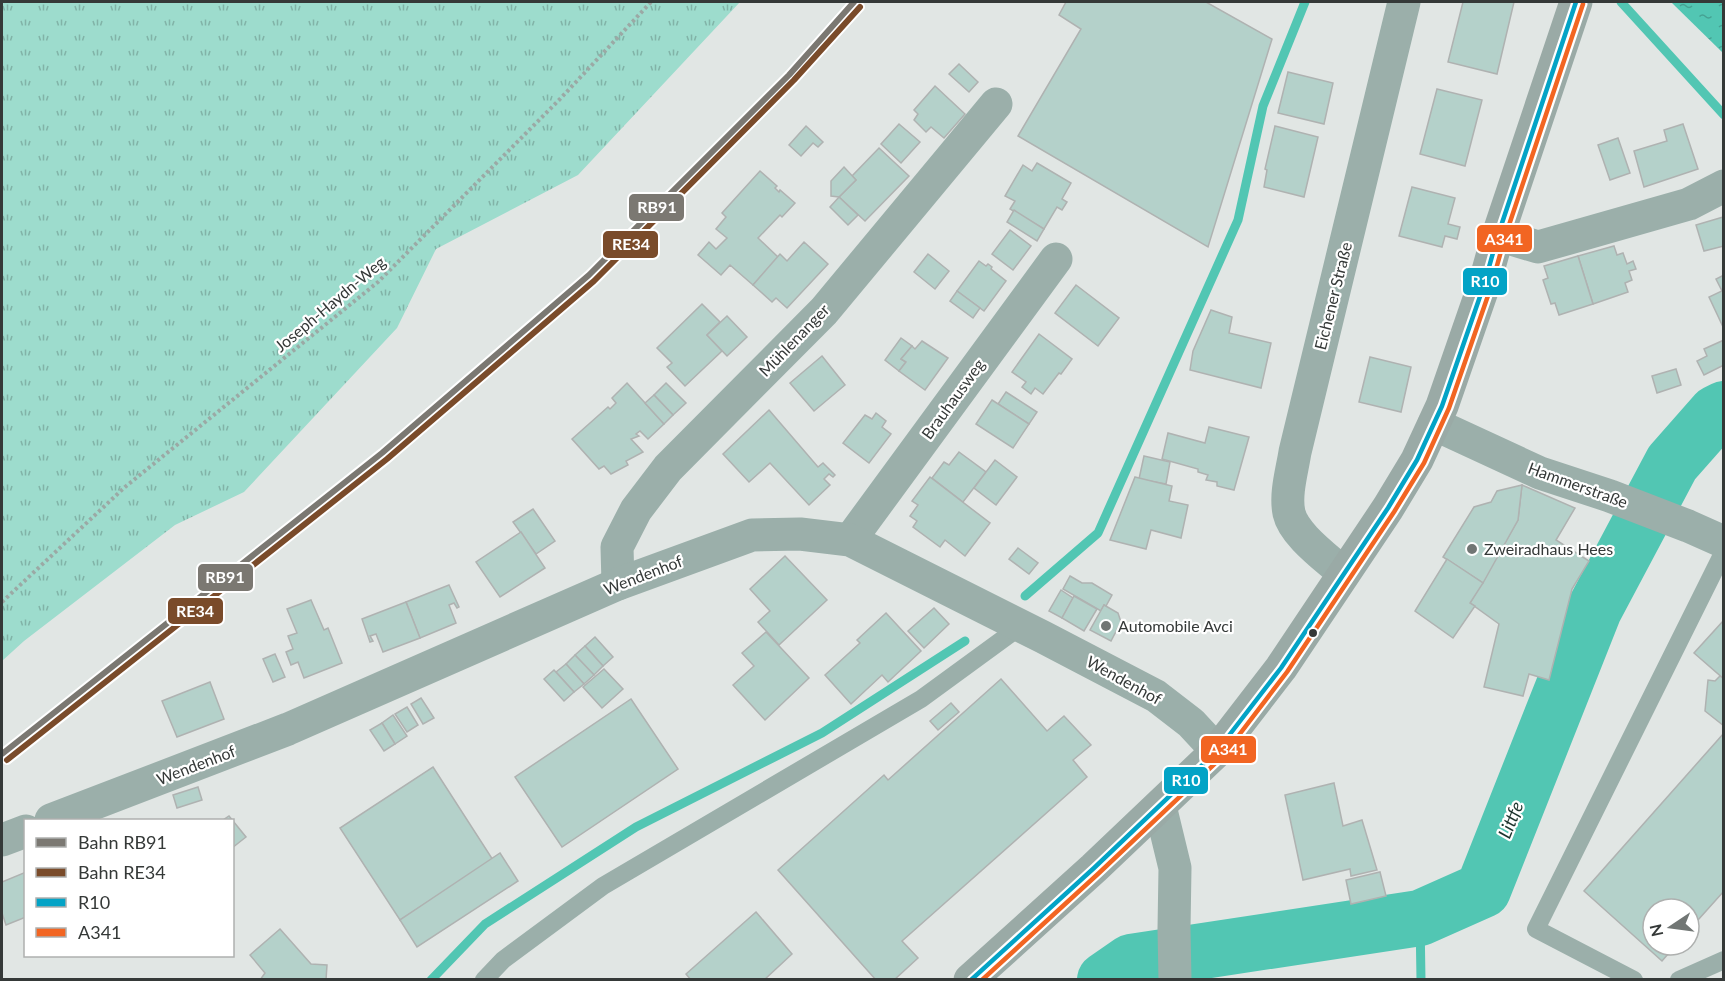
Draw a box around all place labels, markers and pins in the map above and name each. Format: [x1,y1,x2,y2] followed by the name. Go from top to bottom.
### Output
[1484,539,1613,558] place label: Zweiradhaus Hees
[1465,542,1479,556] marker: Zweiradhaus Hees
[1118,616,1233,635] place label: Automobile Avci
[1099,619,1113,633] marker: Automobile Avci
[1307,627,1319,639] unlabelled marker

